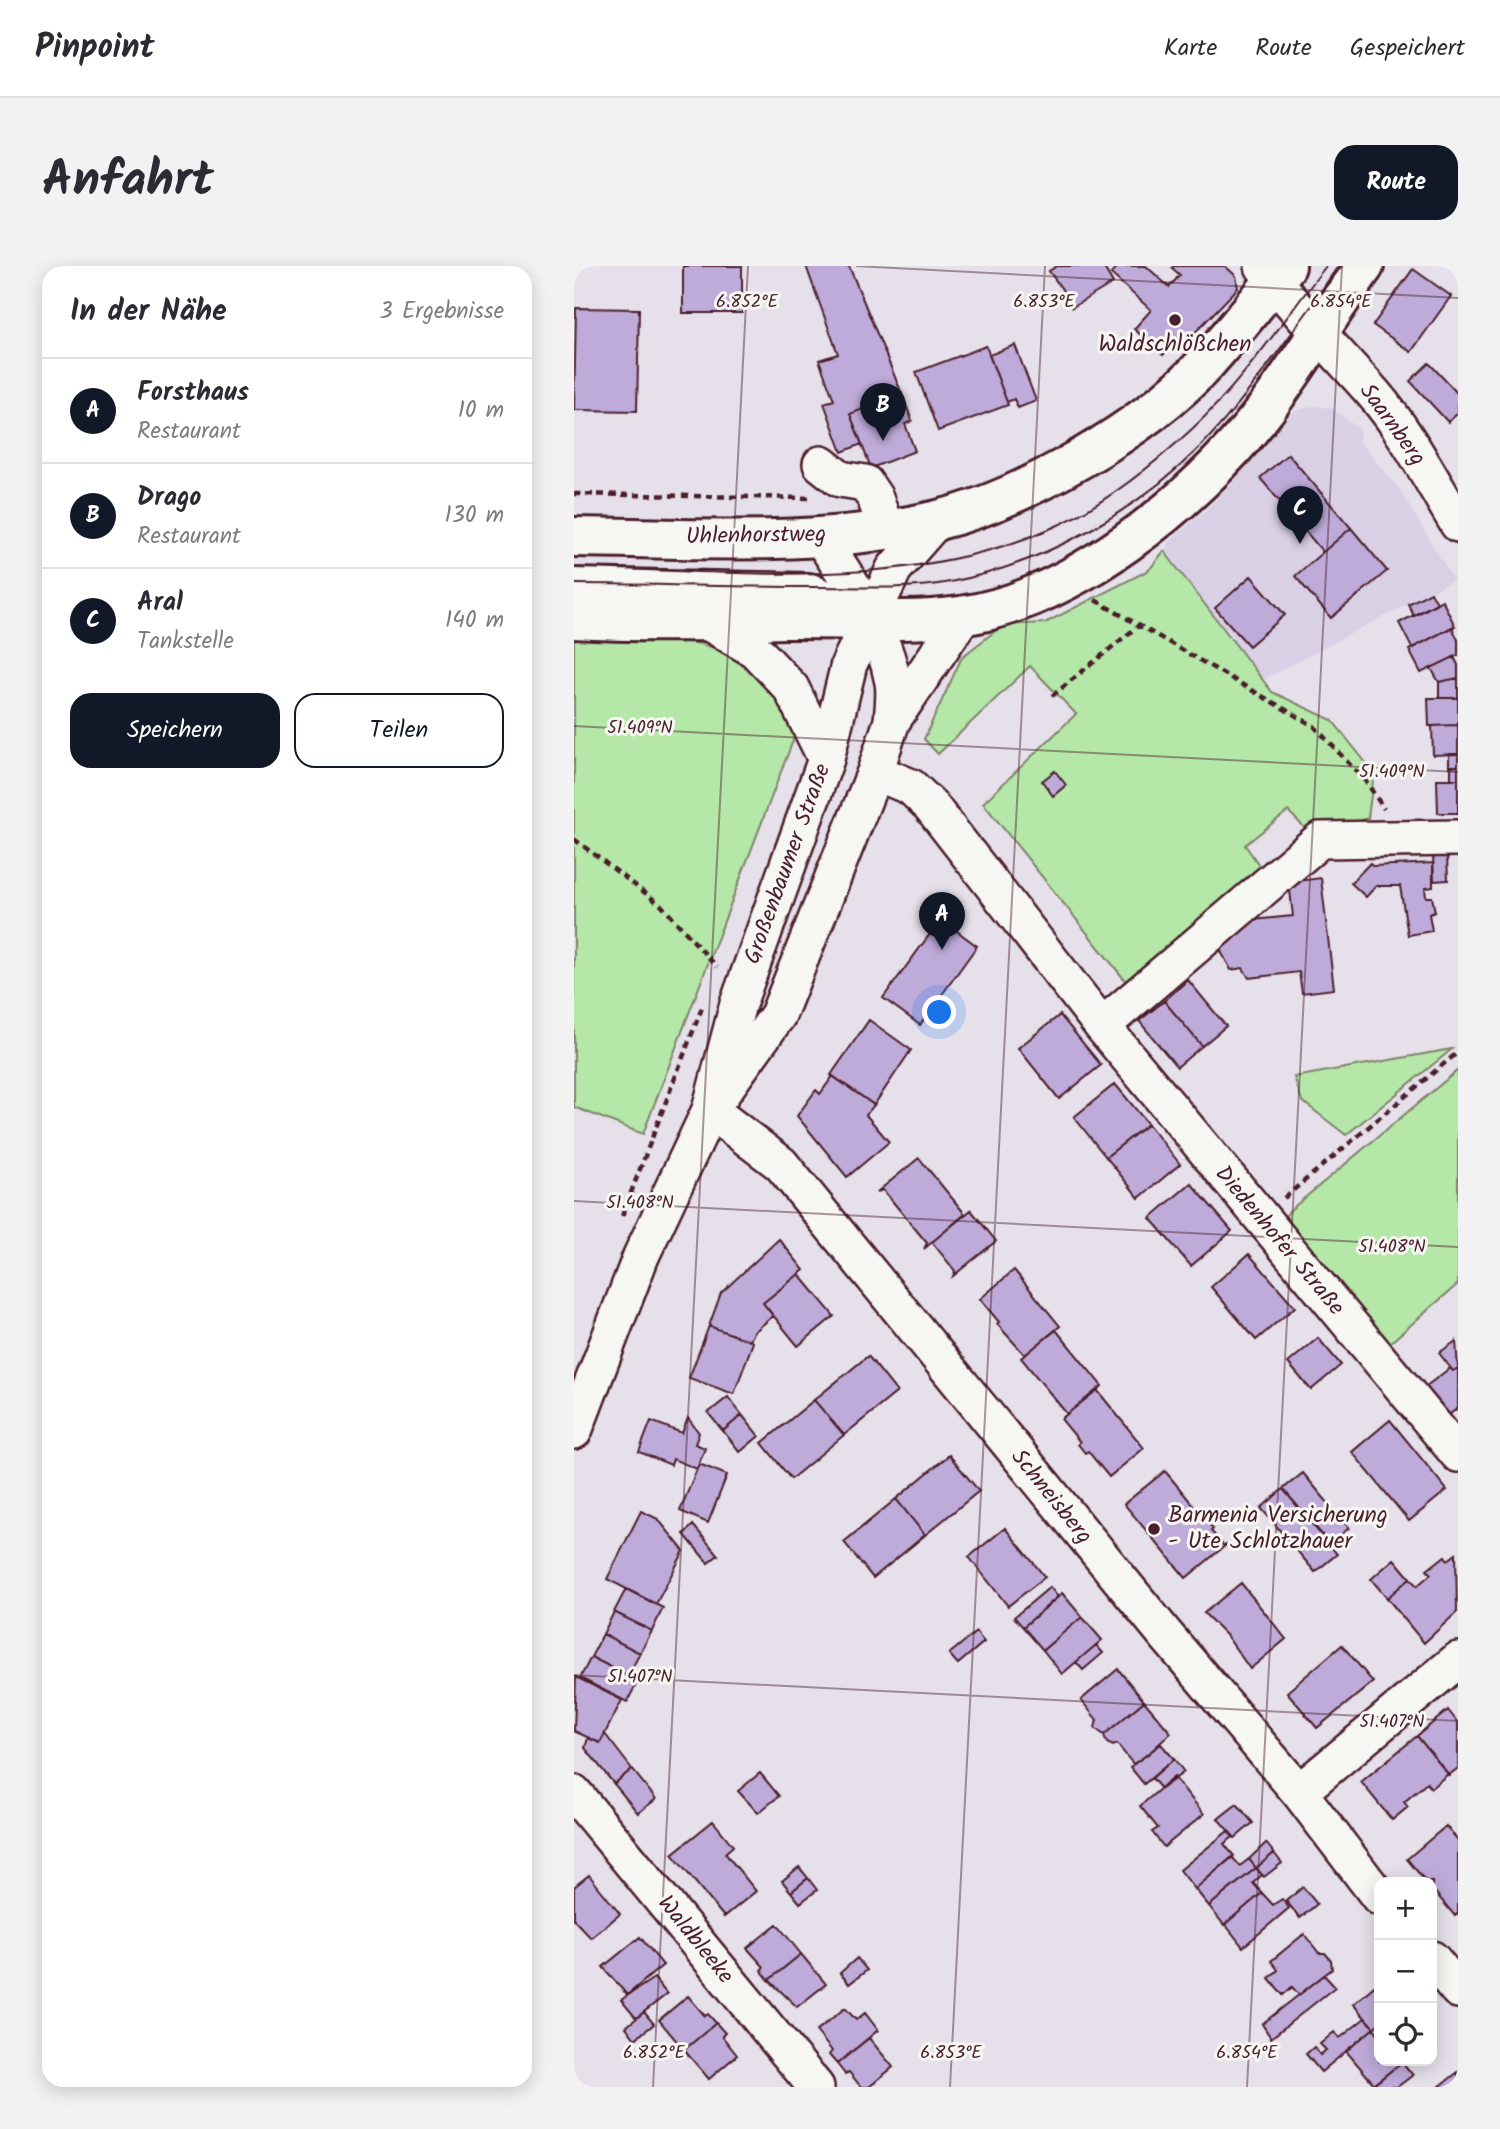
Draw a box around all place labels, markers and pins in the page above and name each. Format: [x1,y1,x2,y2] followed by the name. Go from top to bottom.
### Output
[1167,312,1183,328] marker: Waldschlößchen
[1099,327,1251,363] place label: Waldschlößchen
[860,383,906,441] pin: B
[1277,486,1323,544] pin: C
[919,892,965,950] pin: A
[1168,1498,1388,1560] place label: Barmenia Versicherung - Ute Schlotzhauer
[1146,1521,1162,1537] marker: Barmenia Versicherung - Ute Schlotzhauer

